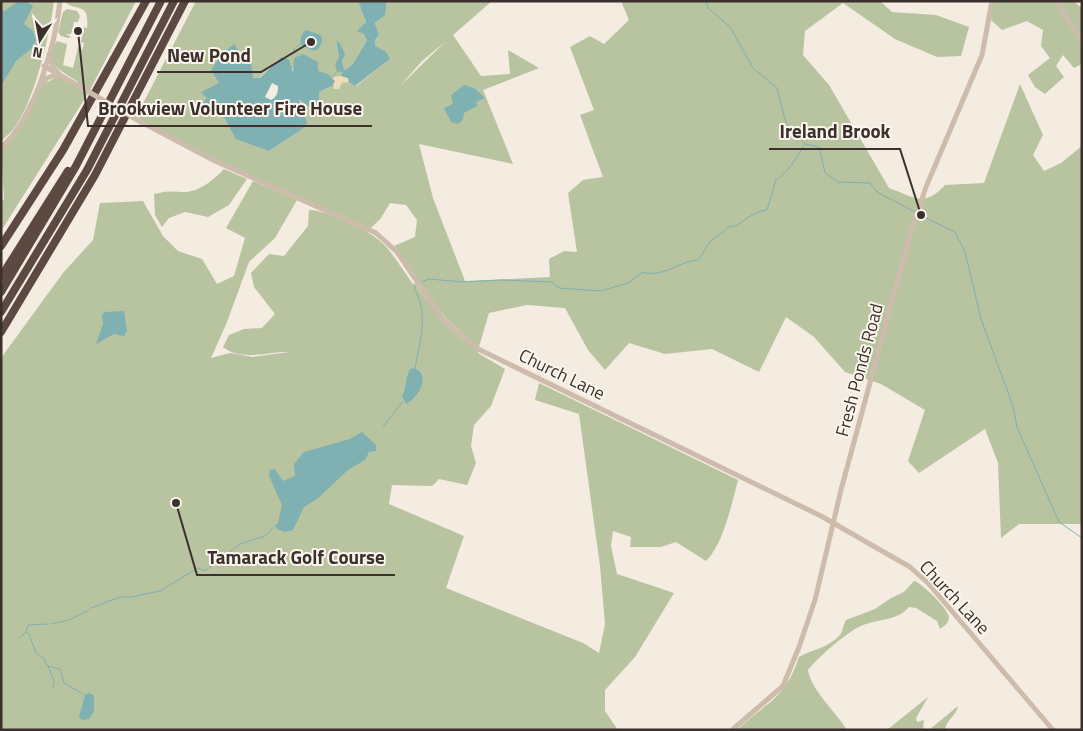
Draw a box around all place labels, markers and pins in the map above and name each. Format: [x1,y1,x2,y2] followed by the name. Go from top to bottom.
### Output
[157,38,261,72] callout: New Pond
[88,92,372,126] callout: Brookview Volunteer Fire House
[769,115,900,149] callout: Ireland Brook
[197,541,395,575] callout: Tamarack Golf Course

